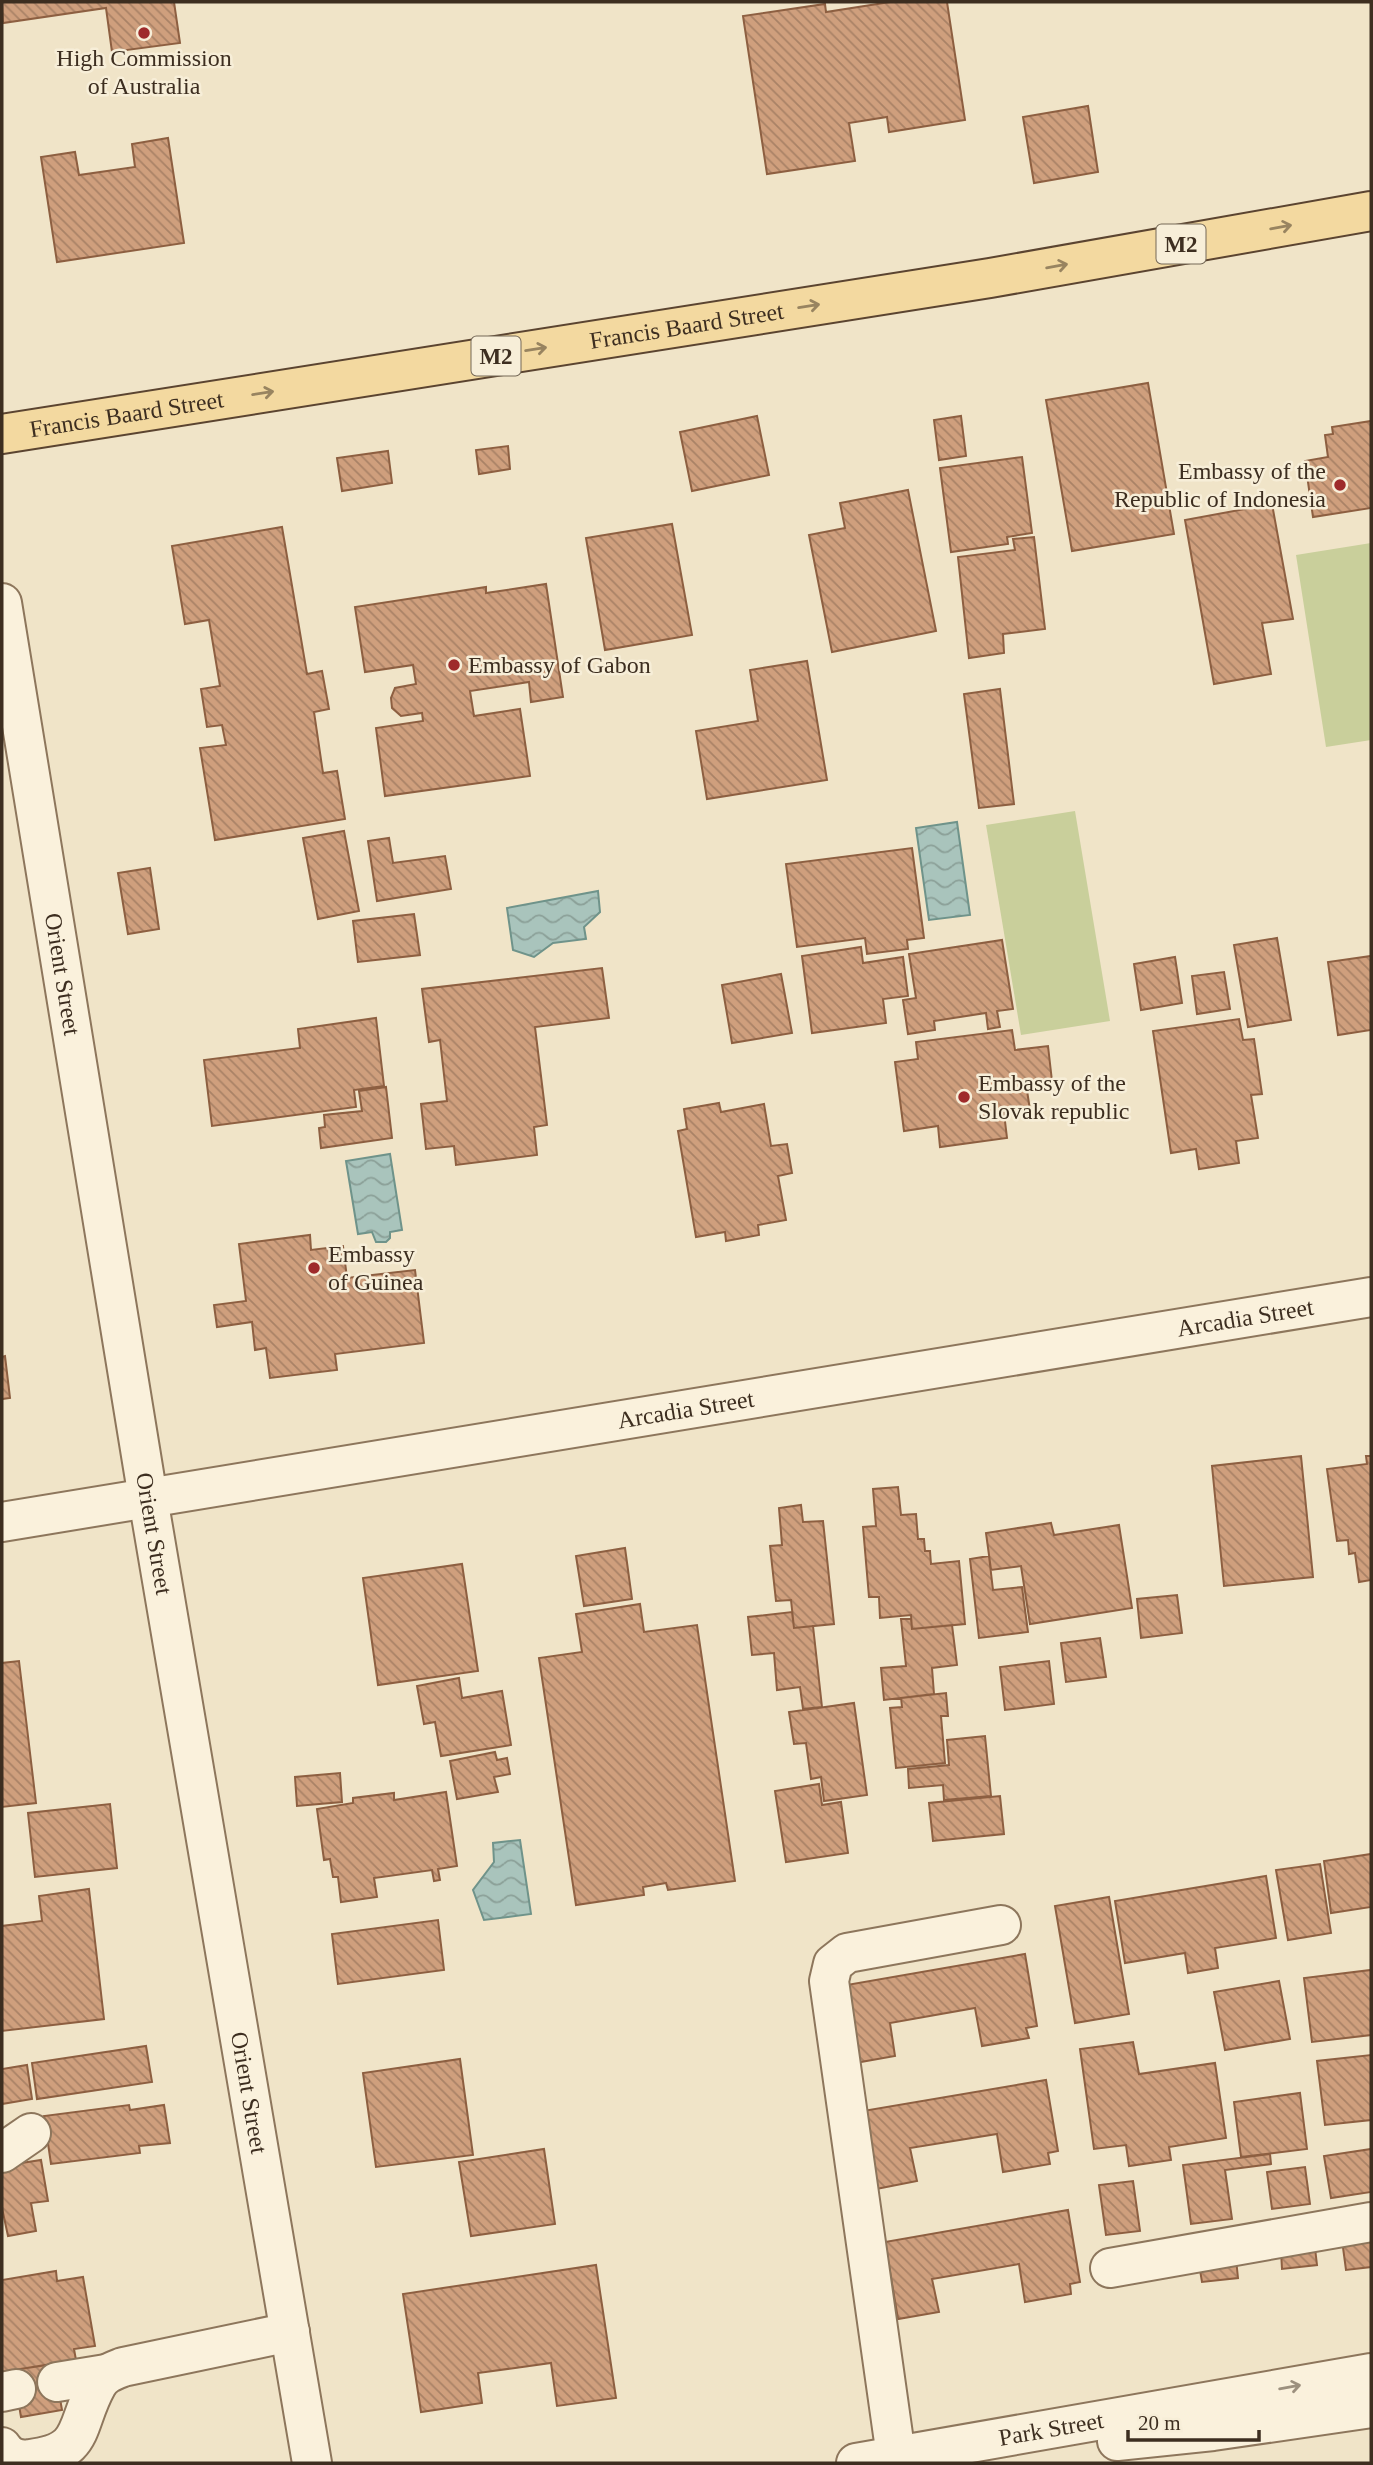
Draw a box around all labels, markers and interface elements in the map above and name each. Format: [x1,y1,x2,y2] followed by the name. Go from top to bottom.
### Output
[136,25,152,41] marker: High Commission of Australia
[56,45,232,99] place label: High Commission of Australia
[1269,220,1292,233] one-way arrow
[1156,224,1206,264] road number: M2
[1045,259,1068,272] one-way arrow
[588,298,786,354] street label: Francis Baard Street
[797,299,820,312] one-way arrow
[472,336,520,376] road number: M2
[524,342,547,355] one-way arrow
[28,386,226,442] street label: Francis Baard Street
[251,386,274,399] one-way arrow
[1114,458,1326,512] place label: Embassy of the Republic of Indonesia
[1332,477,1348,493] marker: Embassy of the Republic of Indonesia
[468,652,651,678] place label: Embassy of Gabon
[446,657,462,673] marker: Embassy of Gabon
[40,911,85,1037] street label: Orient Street
[978,1070,1129,1124] place label: Embassy of the Slovak republic
[956,1089,972,1105] marker: Embassy of the Slovak republic
[328,1241,424,1295] place label: Embassy of Guinea
[306,1260,322,1276] marker: Embassy of Guinea
[1175,1294,1316,1342] street label: Arcadia Street
[616,1386,756,1434] street label: Arcadia Street
[131,1471,177,1597] street label: Orient Street
[226,2030,272,2156] street label: Orient Street
[1278,2380,1301,2393] one-way arrow
[1128,2398,1259,2442] scale bar
[997,2407,1106,2451] street label: Park Street
[1138,2411,1181,2435] text: 20 m

